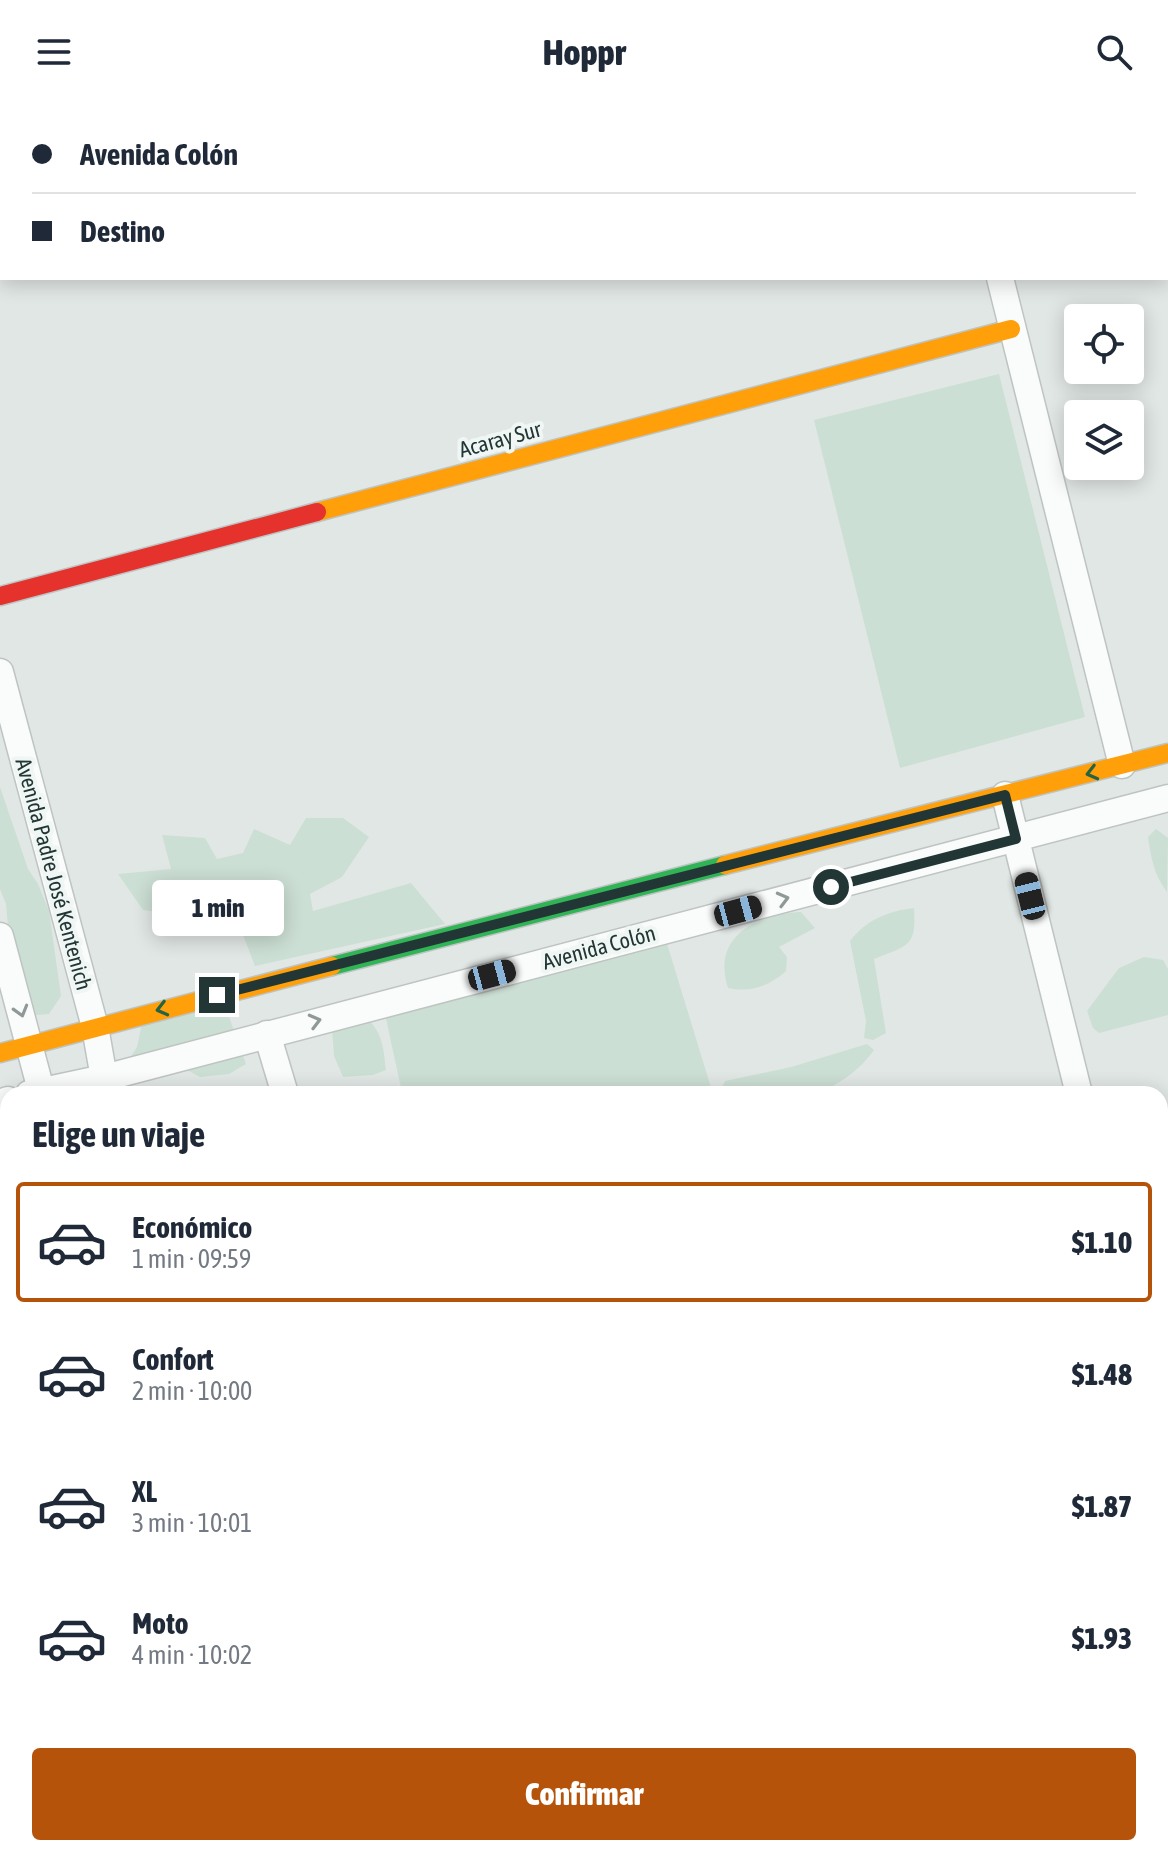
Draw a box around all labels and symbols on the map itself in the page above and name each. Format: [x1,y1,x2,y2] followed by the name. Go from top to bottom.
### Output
[456,415,544,462] street label: Acaray Sur
[10,755,98,993] street label: Avenida Padre José Kentenich
[1086,764,1100,781] one-way arrow
[813,869,849,905] route start
[1013,870,1047,922] car
[151,879,283,935] callout: 1 min
[776,892,789,909] one-way arrow
[712,893,764,929] car
[540,919,658,975] street label: Avenida Colón
[466,957,518,993] car
[199,977,235,1013] route end
[156,1000,169,1017] one-way arrow
[12,1004,28,1018] one-way arrow
[307,1014,321,1031] one-way arrow

